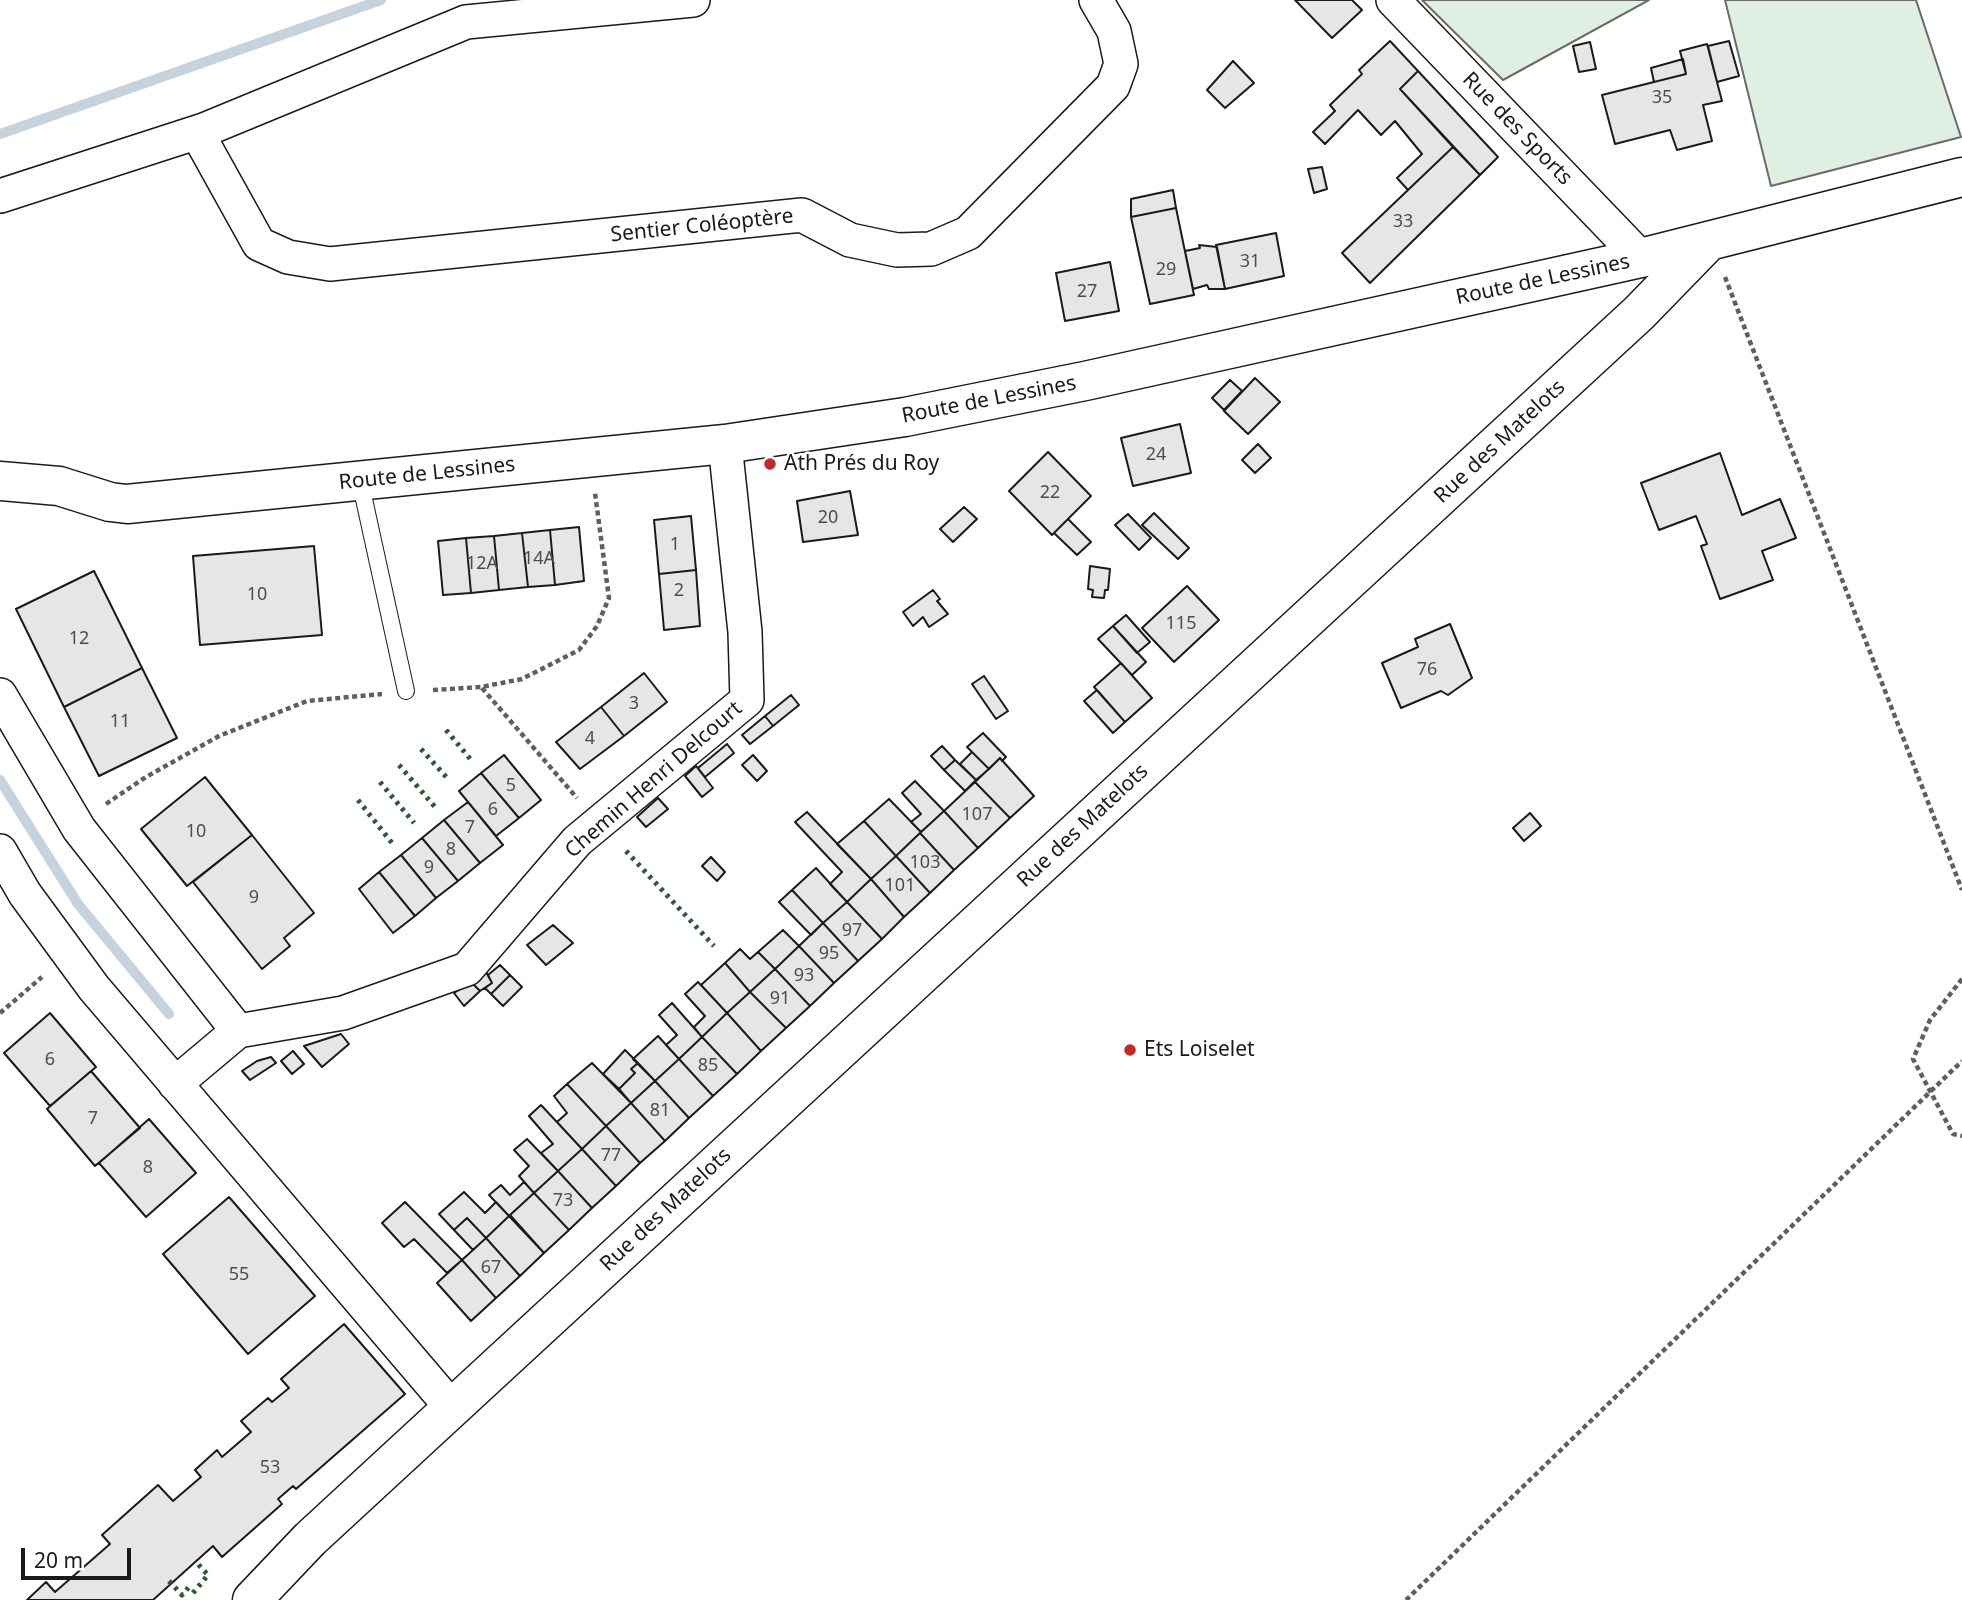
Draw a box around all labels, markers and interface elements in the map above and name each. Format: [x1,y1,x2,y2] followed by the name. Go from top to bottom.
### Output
[1457,67,1577,191] street label: Rue des Sports
[1652,87,1672,109] house number: 35
[609,204,795,248] street label: Sentier Coléoptère
[1393,211,1413,233] house number: 33
[1454,249,1632,311] street label: Route de Lessines
[1240,251,1260,273] house number: 31
[1156,259,1176,281] house number: 29
[1077,281,1097,303] house number: 27
[900,371,1078,429] street label: Route de Lessines
[1429,375,1571,509] street label: Rue des Matelots
[1146,444,1166,466] house number: 24
[784,451,939,477] place label: Ath Prés du Roy
[338,452,516,496] street label: Route de Lessines
[762,456,778,472] marker: Ath Prés du Roy
[1040,482,1060,504] house number: 22
[818,507,838,529] house number: 20
[670,534,680,556] house number: 1
[523,548,555,570] house number: 14A
[466,553,498,575] house number: 12A
[674,580,684,602] house number: 2
[247,584,267,606] house number: 10
[1166,613,1196,635] house number: 115
[69,628,89,650] house number: 12
[1417,659,1437,681] house number: 76
[629,693,639,715] house number: 3
[560,696,748,864] street label: Chemin Henri Delcourt
[110,711,130,733] house number: 11
[585,728,595,750] house number: 4
[1012,759,1154,893] street label: Rue des Matelots
[506,775,516,797] house number: 5
[488,799,498,821] house number: 6
[962,804,992,826] house number: 107
[465,817,475,839] house number: 7
[186,821,206,843] house number: 10
[446,839,456,861] house number: 8
[910,852,940,874] house number: 103
[424,857,434,879] house number: 9
[885,875,915,897] house number: 101
[249,887,259,909] house number: 9
[842,920,862,942] house number: 97
[819,943,839,965] house number: 95
[794,965,814,987] house number: 93
[770,988,790,1010] house number: 91
[1144,1037,1255,1063] place label: Ets Loiselet
[1122,1042,1138,1058] marker: Ets Loiselet
[45,1049,55,1071] house number: 6
[698,1055,718,1077] house number: 85
[650,1100,670,1122] house number: 81
[88,1108,98,1130] house number: 7
[595,1143,737,1277] street label: Rue des Matelots
[601,1145,621,1167] house number: 77
[143,1157,153,1179] house number: 8
[553,1190,573,1212] house number: 73
[481,1257,501,1279] house number: 67
[229,1264,249,1286] house number: 55
[260,1457,280,1479] house number: 53
[24,1534,135,1578] scale bar
[34,1546,83,1574] text: 20 m

